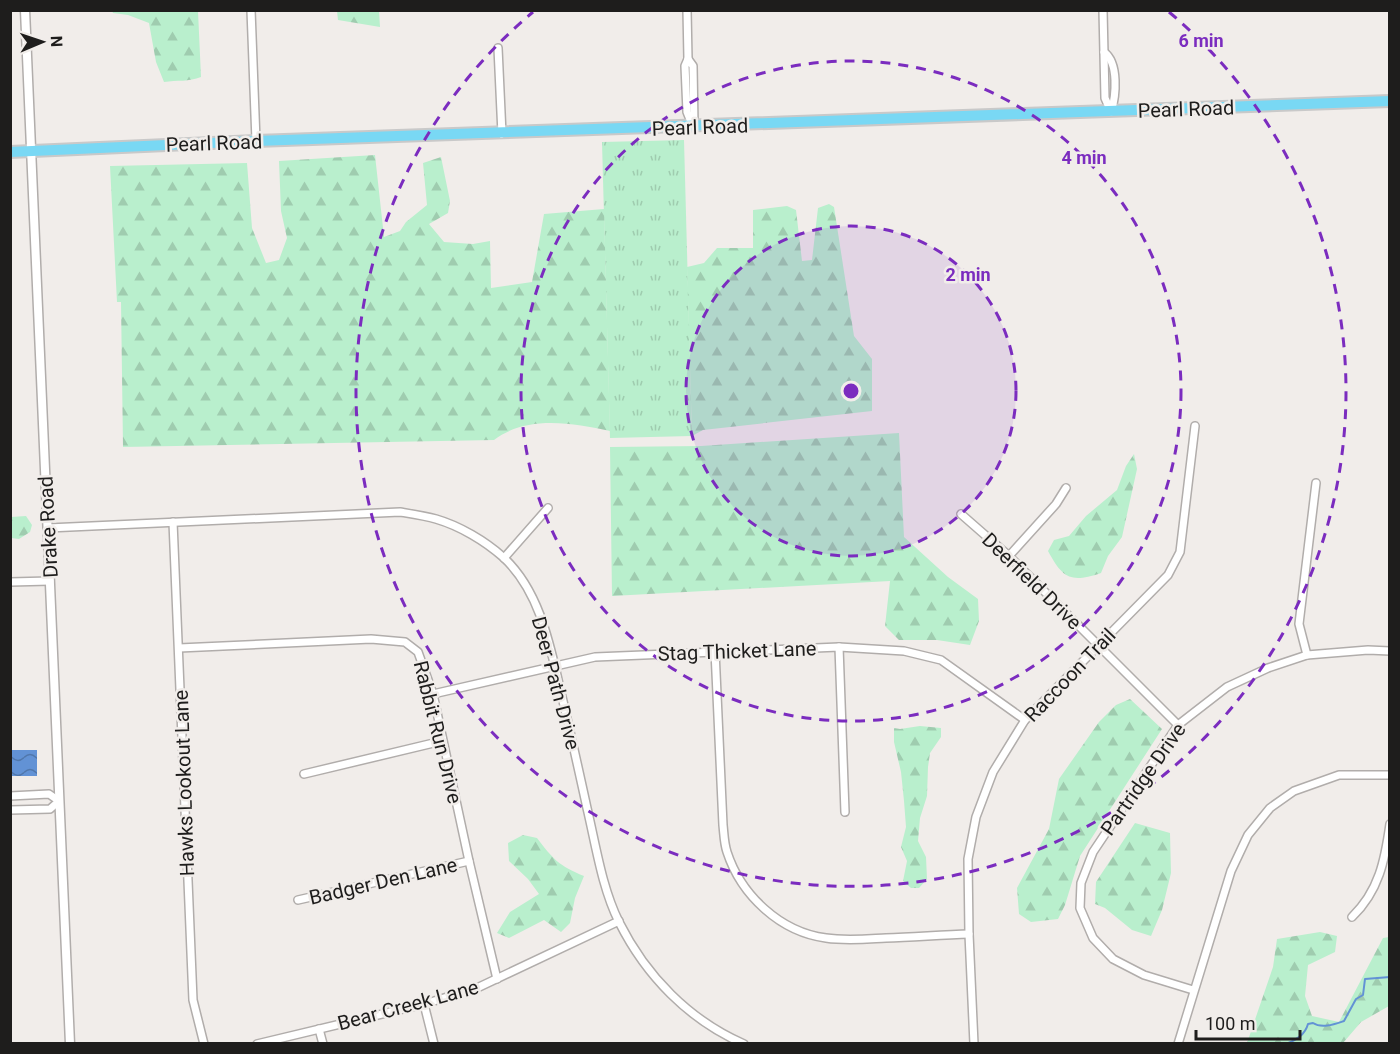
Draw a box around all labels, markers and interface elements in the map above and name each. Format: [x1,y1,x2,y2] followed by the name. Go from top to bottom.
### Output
[12,12,72,72] north arrow
[1178,30,1224,51] text: 6 min
[47,36,66,47] text: N
[1137,95,1235,123] street label: Pearl Road
[651,113,749,141] street label: Pearl Road
[165,129,263,157] street label: Pearl Road
[1061,147,1107,168] text: 4 min
[945,264,991,285] text: 2 min
[841,381,861,401] centre of rings
[33,476,63,578] street label: Drake Road
[977,528,1087,634] street label: Deerfield Drive
[527,614,585,752] street label: Deer Path Drive
[1019,623,1121,727] street label: Raccoon Trail
[657,636,817,666] street label: Stag Thicket Lane
[409,658,467,806] street label: Rabbit Run Drive
[169,689,199,877] street label: Hawks Lookout Lane
[1095,718,1191,840] street label: Partridge Drive
[307,852,459,910] street label: Badger Den Lane
[335,975,481,1035] street label: Bear Creek Lane
[1196,1003,1300,1041] scale bar
[1205,1013,1256,1034] text: 100 m

